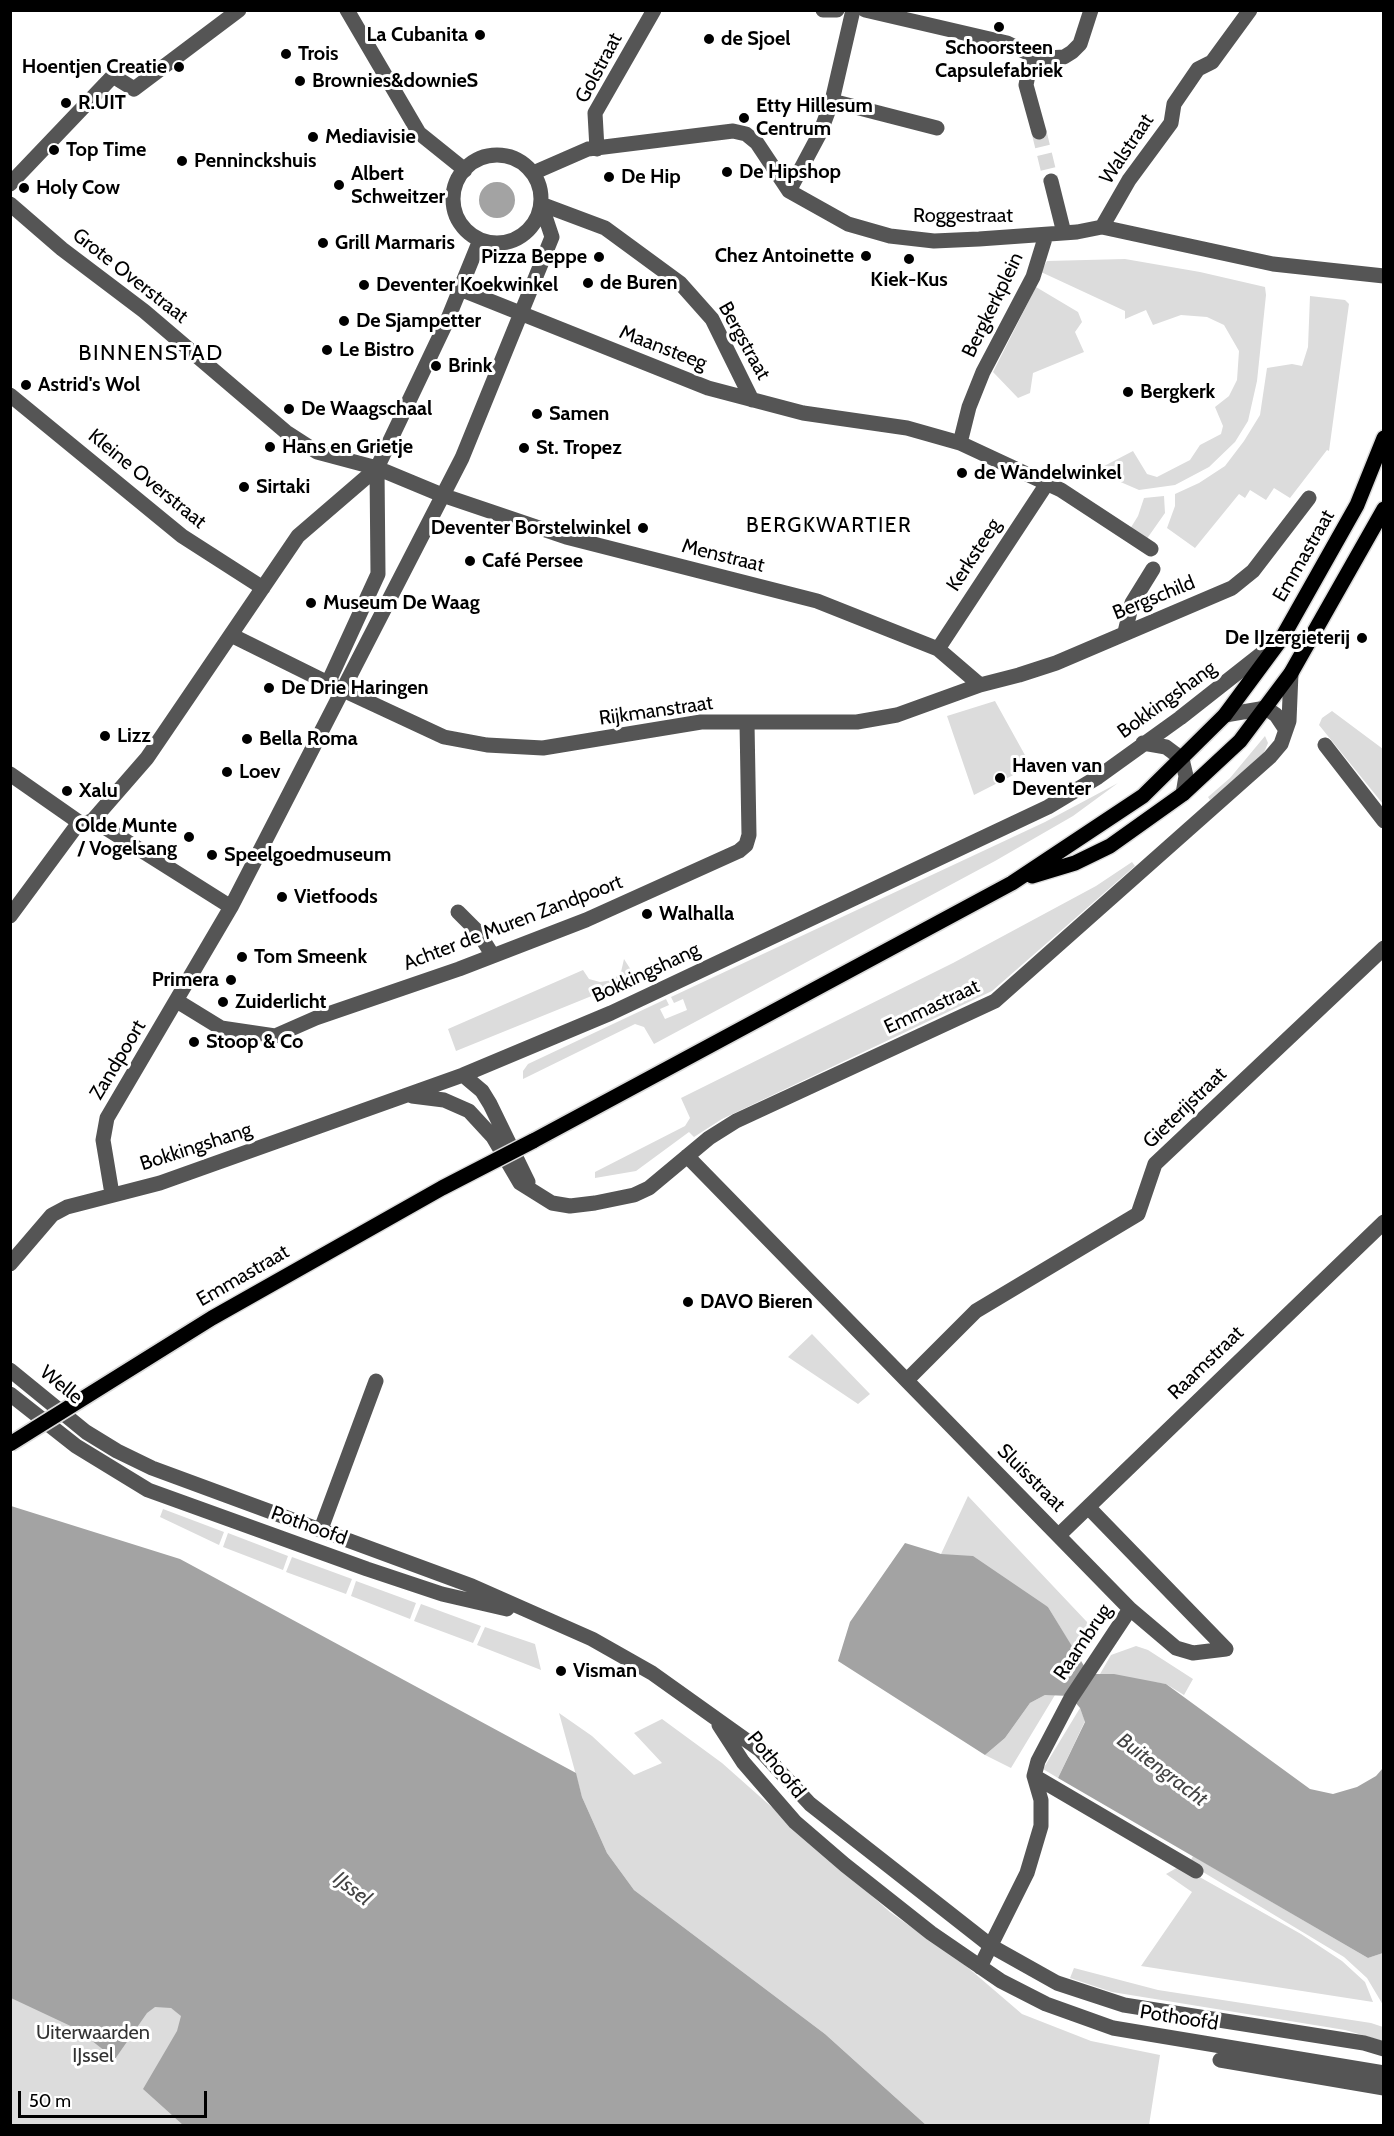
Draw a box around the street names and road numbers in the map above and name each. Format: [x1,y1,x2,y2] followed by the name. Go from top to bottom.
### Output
[571,29,627,107] street label: Golstraat
[1095,109,1159,189] street label: Walstraat
[913,204,1013,228] street label: Roggestraat
[67,223,193,329] street label: Grote Overstraat
[957,249,1029,361] street label: Bergkerkplein
[713,298,775,384] street label: Bergstraat
[616,320,710,376] street label: Maansteeg
[83,424,211,534] street label: Kleine Overstraat
[1268,506,1340,606] street label: Emmastraat
[942,514,1006,596] street label: Kerksteeg
[679,534,767,578] street label: Menstraat
[1109,571,1199,625] street label: Bergschild
[1113,656,1221,744] street label: Bokkingshang
[598,691,714,731] street label: Rijkmanstraat
[400,870,626,976] street label: Achter de Muren Zandpoort
[588,938,704,1008] street label: Bokkingshang
[880,974,984,1040] street label: Emmastraat
[85,1016,151,1104] street label: Zandpoort
[1138,1062,1232,1154] street label: Gieterijstraat
[137,1118,255,1176] street label: Bokkingshang
[193,1240,293,1312] street label: Emmastraat
[1163,1321,1249,1405] street label: Raamstraat
[35,1361,87,1409] street label: Welle
[992,1439,1070,1517] street label: Sluisstraat
[268,1501,350,1551] street label: Pothoofd
[1049,1599,1117,1685] street label: Raambrug
[742,1727,810,1803] street label: Pothoofd
[1138,2000,1220,2036] street label: Pothoofd

